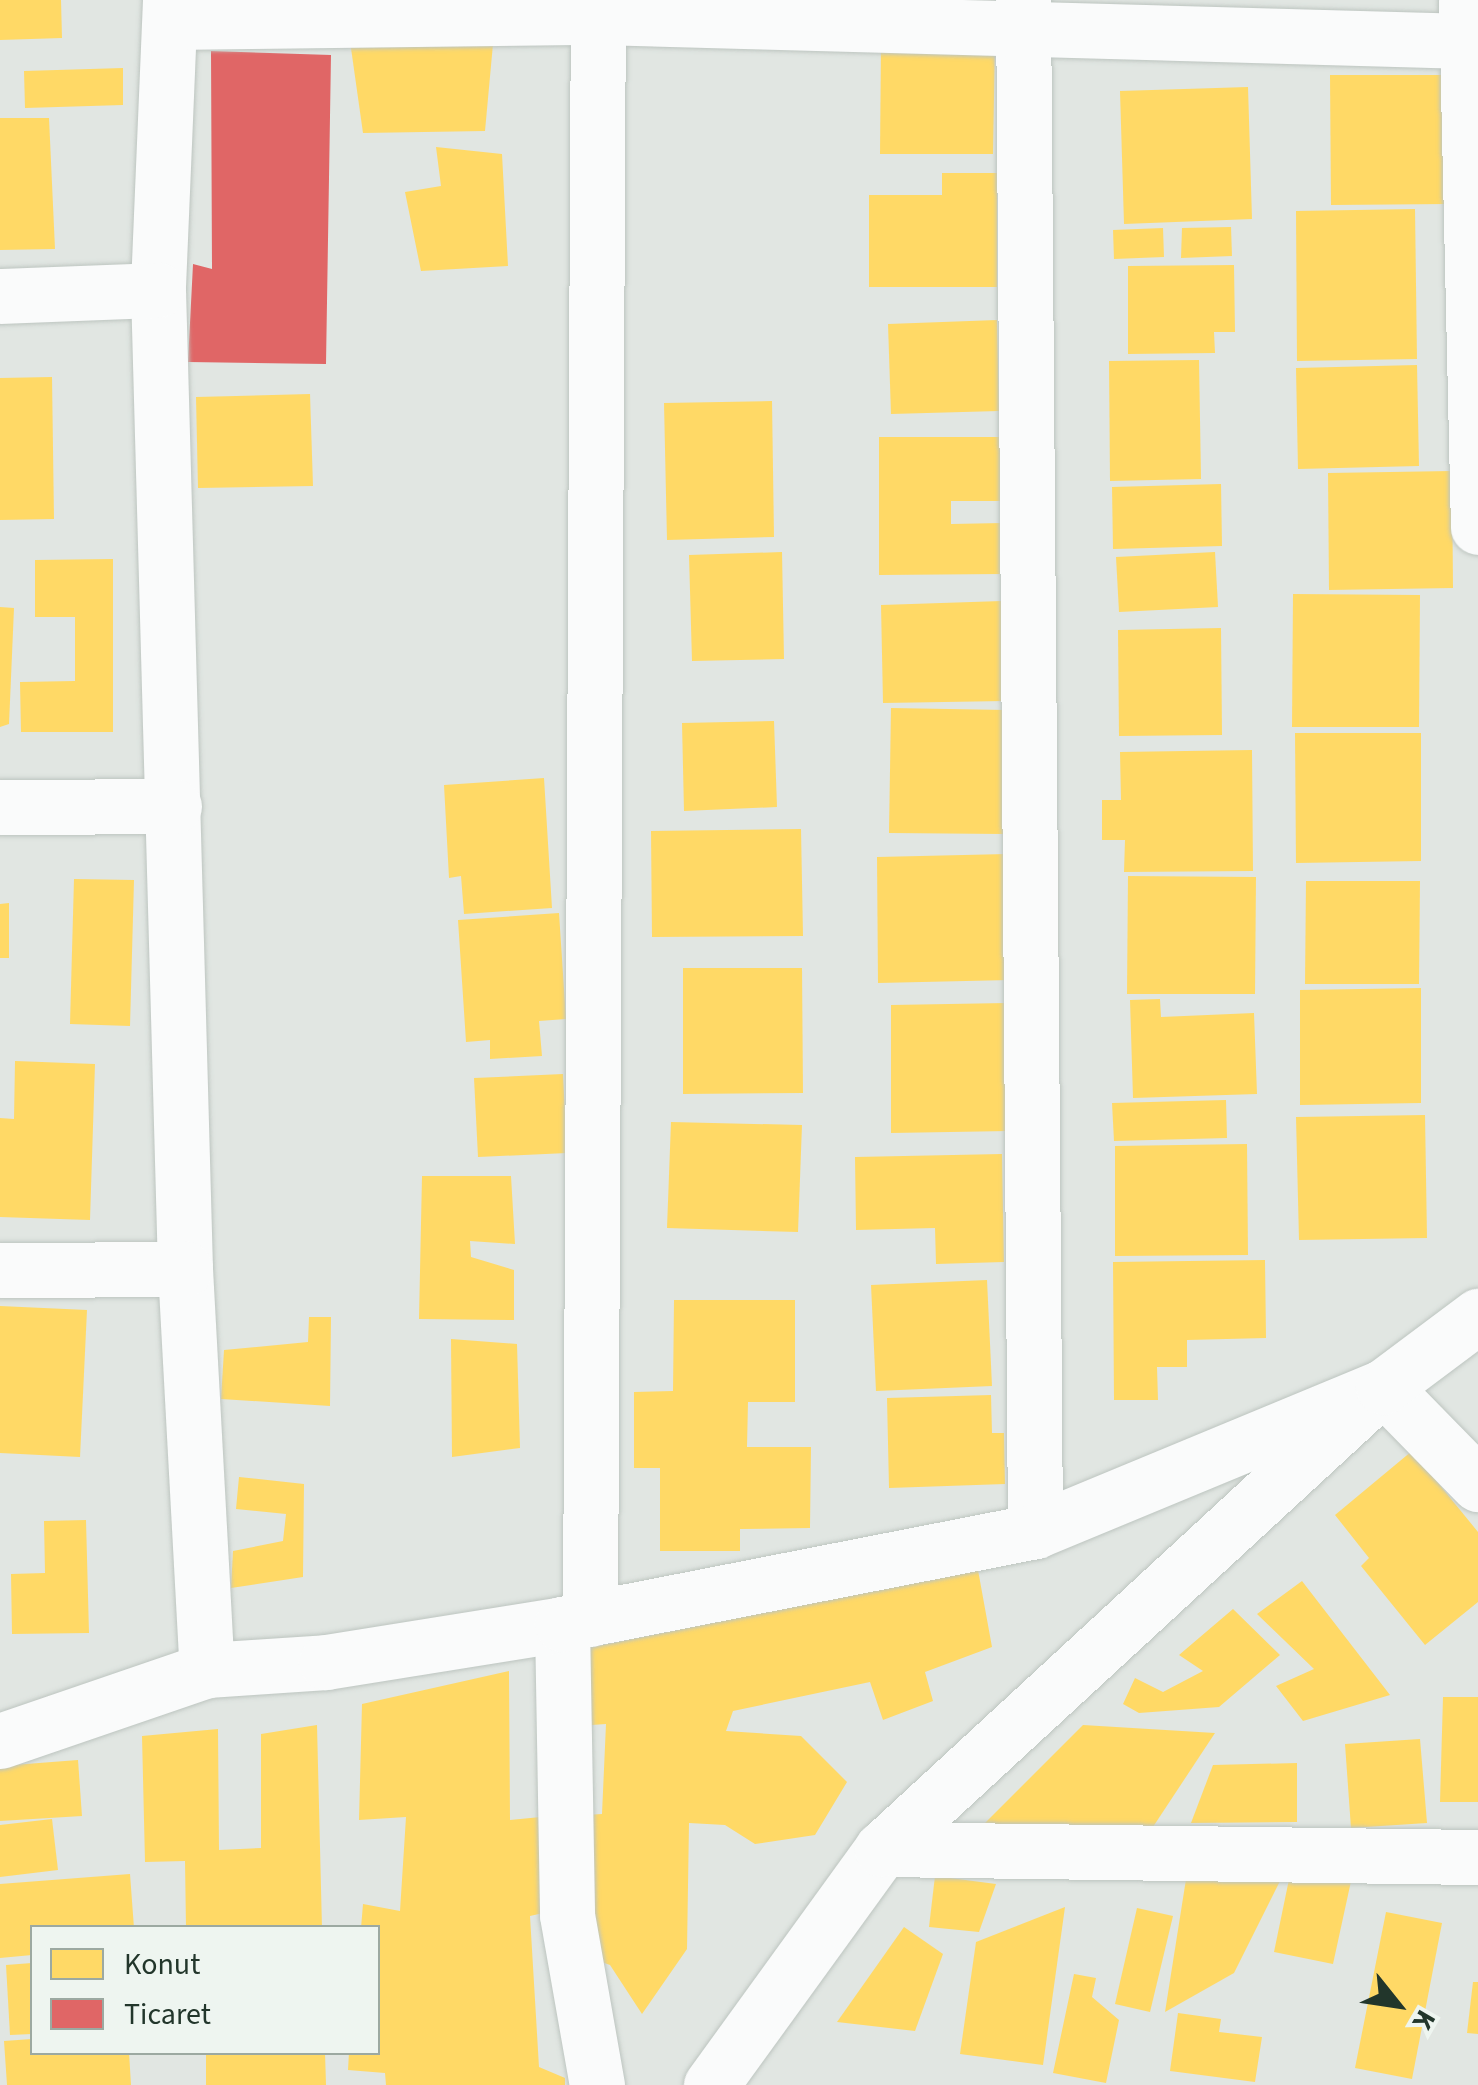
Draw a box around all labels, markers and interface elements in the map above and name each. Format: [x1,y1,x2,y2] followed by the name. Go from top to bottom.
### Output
[30,1925,380,2055] legend
[124,1943,200,1986] text: Konut
[1348,1955,1448,2055] north arrow
[124,1993,211,2036] text: Ticaret
[1402,2003,1446,2037] text: K

